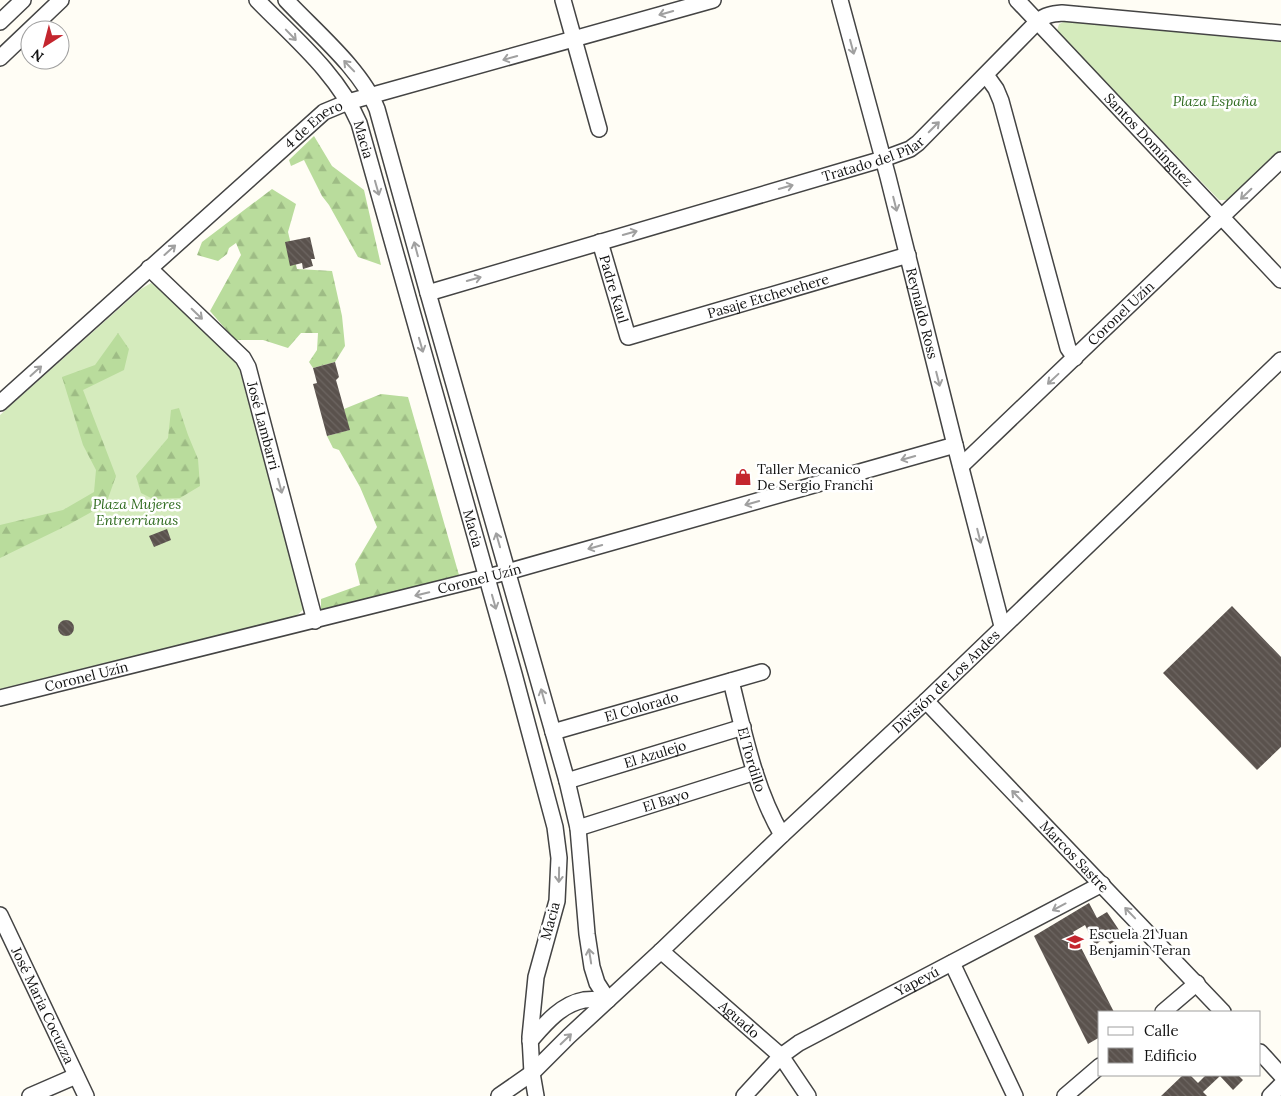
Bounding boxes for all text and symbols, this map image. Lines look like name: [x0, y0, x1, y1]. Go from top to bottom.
one-way arrow: [659, 9, 675, 19]
north arrow: [20, 20, 70, 70]
one-way arrow: [285, 29, 297, 41]
one-way arrow: [848, 39, 858, 55]
text: N: [28, 45, 47, 66]
one-way arrow: [502, 53, 518, 63]
one-way arrow: [343, 59, 355, 72]
street label: Santos Domínguez: [1100, 89, 1197, 190]
park label: Plaza España: [1173, 92, 1258, 110]
street label: 4 de Enero: [280, 96, 345, 152]
street label: Macia: [350, 118, 378, 161]
one-way arrow: [928, 121, 940, 133]
street label: Tratado del Pilar: [820, 133, 928, 185]
one-way arrow: [373, 180, 383, 196]
one-way arrow: [778, 182, 794, 192]
one-way arrow: [1239, 188, 1252, 200]
one-way arrow: [890, 196, 900, 212]
one-way arrow: [622, 227, 638, 237]
one-way arrow: [410, 241, 420, 257]
one-way arrow: [163, 244, 176, 256]
street label: Padre Kaul: [595, 253, 632, 325]
street label: Reynaldo Ross: [902, 266, 942, 361]
street label: Pasaje Etchevehere: [705, 270, 831, 322]
one-way arrow: [466, 273, 482, 283]
street label: Coronel Uzín: [1084, 277, 1158, 349]
one-way arrow: [191, 308, 203, 320]
one-way arrow: [417, 336, 427, 352]
one-way arrow: [30, 365, 43, 377]
one-way arrow: [934, 370, 943, 386]
one-way arrow: [1046, 373, 1059, 385]
street label: José Lambarri: [243, 378, 284, 472]
one-way arrow: [900, 454, 916, 463]
place label: Taller Mecanico De Sergio Franchi: [757, 460, 873, 494]
shop icon: Taller Mecanico De Sergio Franchi: [733, 467, 753, 487]
one-way arrow: [276, 478, 285, 494]
park label: Plaza Mujeres Entrerrianas: [93, 495, 181, 529]
one-way arrow: [744, 498, 760, 508]
street label: Macia: [459, 507, 487, 550]
one-way arrow: [974, 528, 984, 544]
one-way arrow: [493, 532, 503, 548]
one-way arrow: [588, 543, 604, 552]
street label: Coronel Uzín: [436, 559, 524, 598]
one-way arrow: [414, 590, 430, 599]
one-way arrow: [490, 594, 499, 610]
street label: División de Los Andes: [888, 626, 1004, 737]
street label: Coronel Uzín: [43, 657, 131, 696]
street label: El Colorado: [602, 687, 680, 726]
one-way arrow: [537, 689, 547, 705]
street label: El Tordillo: [734, 725, 770, 794]
street label: El Azulejo: [622, 736, 688, 772]
street label: El Bayo: [640, 785, 691, 816]
one-way arrow: [1011, 790, 1023, 802]
street label: Marcos Sastre: [1036, 817, 1113, 896]
one-way arrow: [554, 867, 563, 883]
street label: Macia: [536, 900, 564, 942]
one-way arrow: [1052, 903, 1067, 912]
one-way arrow: [1124, 907, 1136, 919]
place label: Escuela 21 Juan Benjamin Teran: [1089, 925, 1191, 959]
school or university icon: Escuela 21 Juan Benjamin Teran: [1065, 932, 1085, 952]
street label: José Maria Cocuzza: [7, 943, 78, 1067]
one-way arrow: [585, 948, 595, 964]
street label: Yapeyú: [891, 962, 942, 1000]
street label: Aguado: [714, 996, 764, 1042]
legend: [1098, 1011, 1261, 1076]
text: Calle: [1144, 1021, 1179, 1040]
one-way arrow: [560, 1033, 573, 1045]
text: Edificio: [1144, 1046, 1197, 1065]

